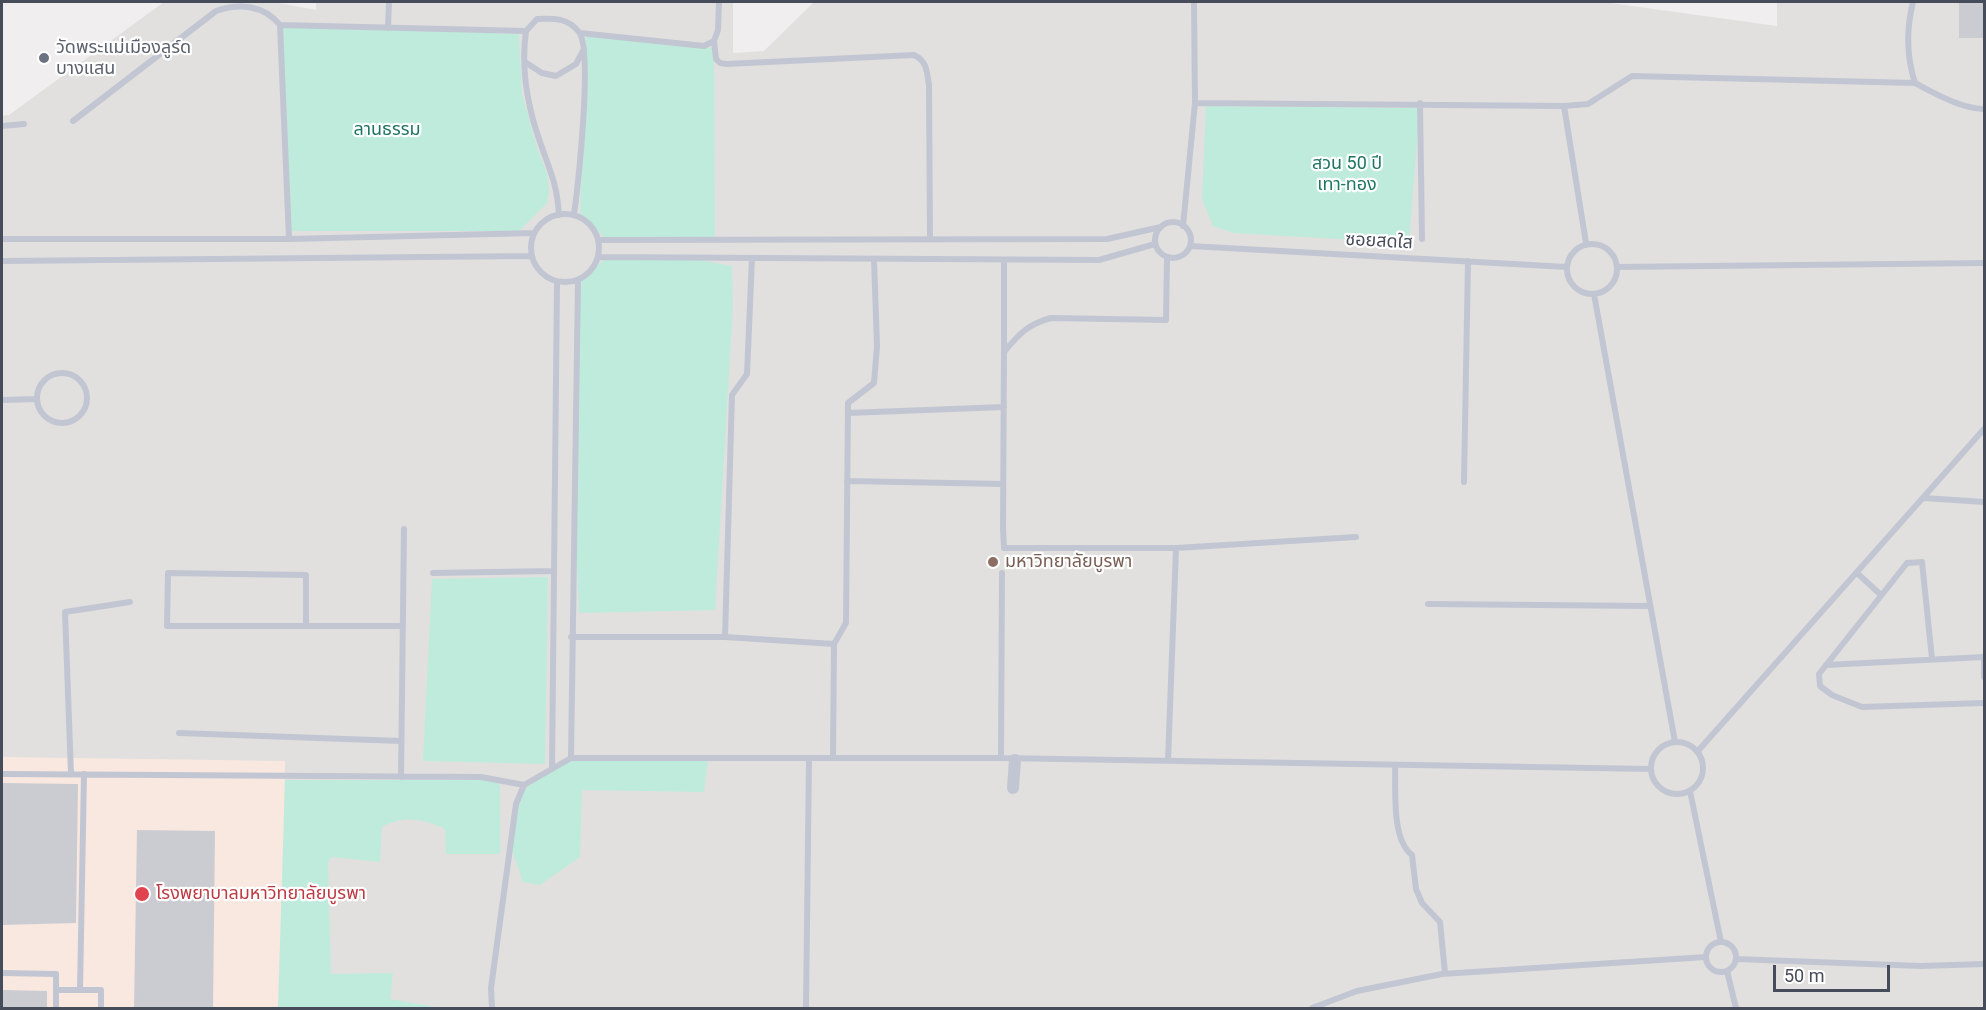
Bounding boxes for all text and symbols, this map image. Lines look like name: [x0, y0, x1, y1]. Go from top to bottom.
place label: วัดพระแม่เมืองลูร์ด บางแสน: [56, 37, 191, 80]
marker: วัดพระแม่เมืองลูร์ด บางแสน: [37, 51, 51, 65]
park label: ลานธรรม: [353, 119, 421, 141]
park label: สวน 50 ปี เทา-ทอง: [1312, 153, 1382, 195]
street label: ซอยสดใส: [1345, 229, 1413, 255]
place label: มหาวิทยาลัยบูรพา: [1005, 551, 1132, 573]
marker: มหาวิทยาลัยบูรพา: [986, 555, 1000, 569]
place label: โรงพยาบาลมหาวิทยาลัยบูรพา: [156, 883, 366, 905]
marker: โรงพยาบาลมหาวิทยาลัยบูรพา: [133, 885, 151, 903]
scale bar: [1776, 953, 1893, 991]
text: 50 m: [1784, 965, 1824, 986]

